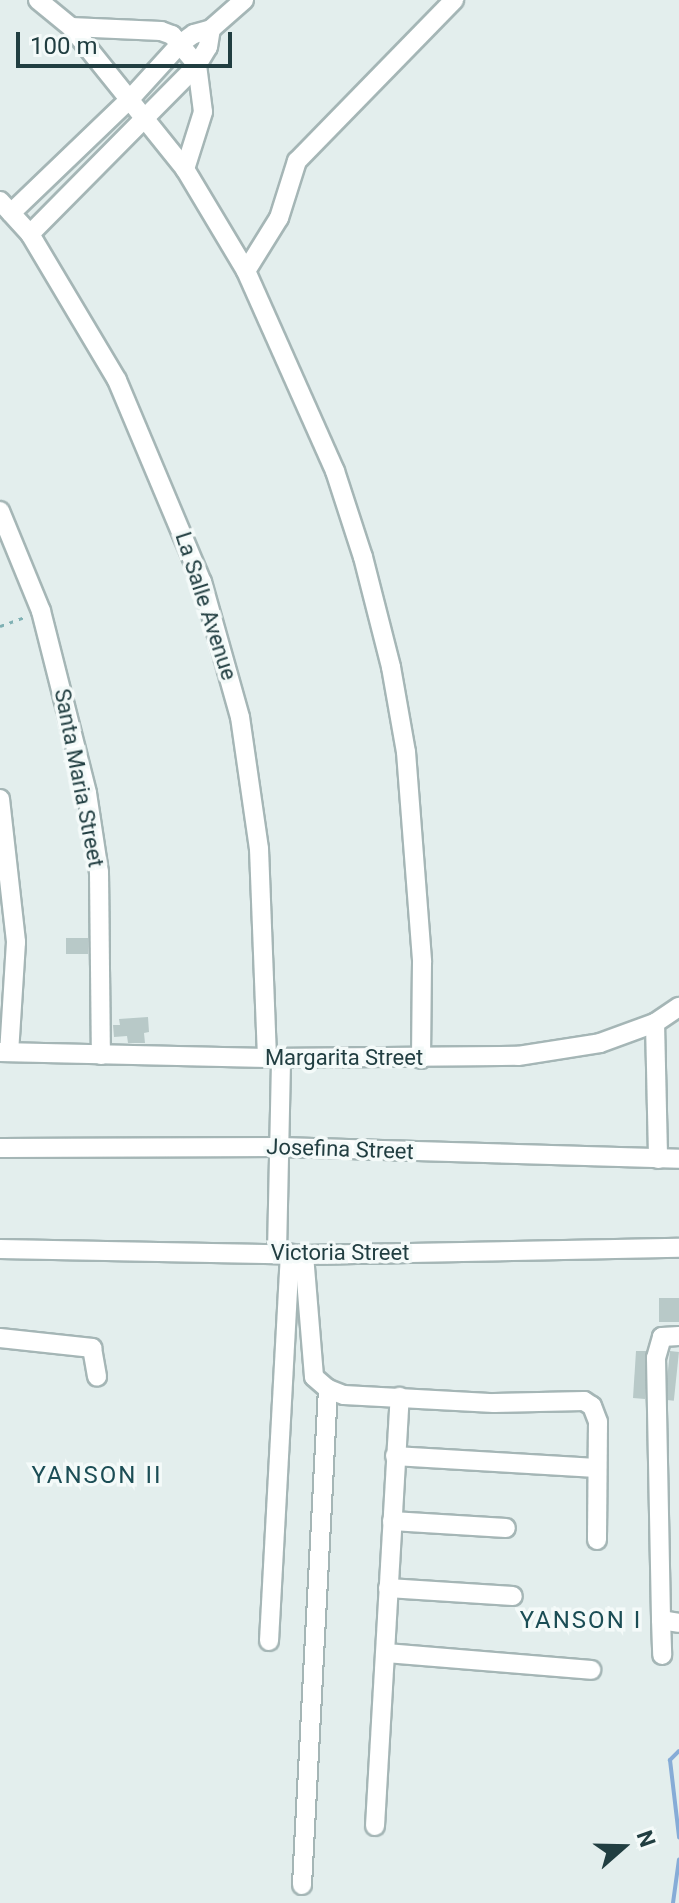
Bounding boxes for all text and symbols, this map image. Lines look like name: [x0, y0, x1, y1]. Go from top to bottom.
scale bar: [20, 16, 236, 66]
text: 100 m: [30, 32, 97, 60]
street label: La Salle Avenue: [170, 529, 242, 683]
street label: Santa Maria Street: [49, 687, 109, 869]
street label: Margarita Street: [265, 1045, 423, 1071]
street label: Josefina Street: [266, 1133, 414, 1165]
street label: Victoria Street: [271, 1240, 409, 1266]
district label: YANSON II: [32, 1462, 162, 1490]
district label: YANSON I: [520, 1607, 642, 1635]
north arrow: [583, 1807, 663, 1887]
text: N: [632, 1827, 660, 1850]

